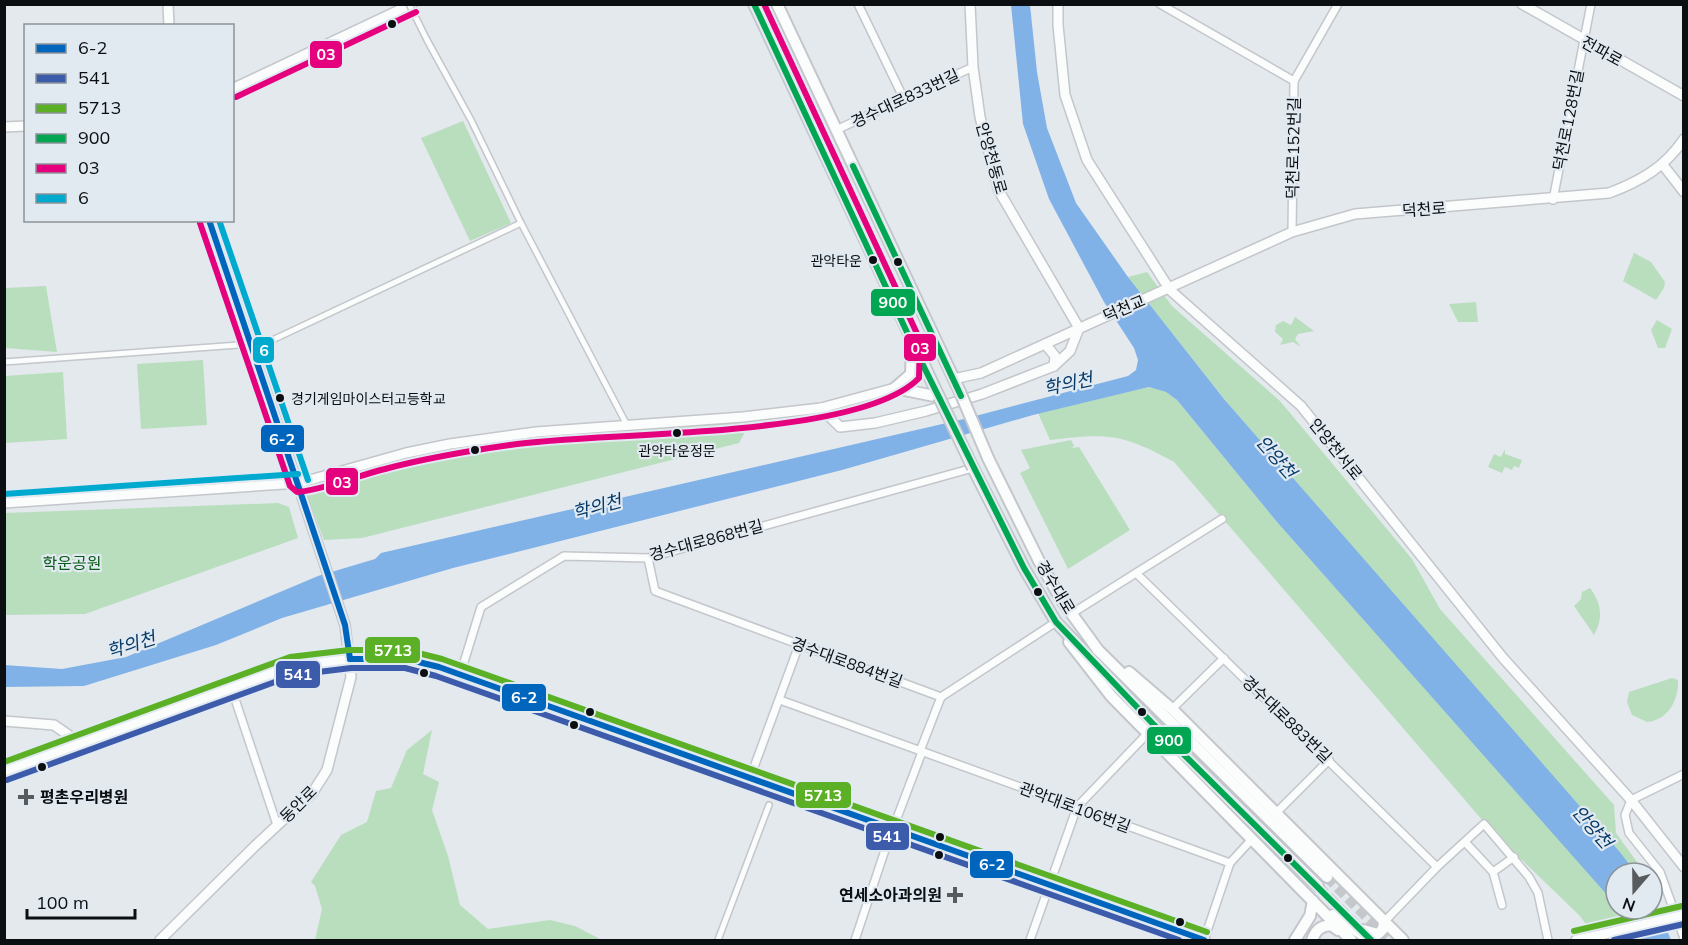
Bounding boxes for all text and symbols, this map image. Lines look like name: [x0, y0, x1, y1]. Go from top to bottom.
unlabelled marker: [386, 18, 398, 30]
legend: [24, 24, 234, 222]
street label: 전파로: [1578, 32, 1626, 71]
text: 6-2: [78, 36, 107, 59]
line badge: 03: [309, 40, 343, 69]
text: 03: [316, 44, 336, 64]
street label: 경수대로833번길: [848, 64, 962, 132]
text: 541: [78, 66, 110, 89]
street label: 덕천로128번길: [1548, 68, 1588, 172]
text: 5713: [78, 96, 121, 119]
street label: 덕천로152번길: [1282, 97, 1304, 199]
street label: 안양천동로: [972, 120, 1012, 196]
text: 900: [78, 126, 110, 149]
text: 03: [78, 156, 100, 179]
text: 6: [78, 186, 89, 209]
street label: 덕천로: [1401, 197, 1447, 221]
place label: 관악타운: [810, 252, 862, 270]
marker: 관악타운: [867, 254, 879, 266]
unlabelled marker: [892, 256, 904, 268]
line badge: 900: [870, 288, 916, 317]
street label: 덕천교: [1100, 290, 1148, 326]
text: 900: [879, 292, 907, 312]
line badge: 03: [903, 333, 937, 362]
line badge: 6: [252, 336, 275, 364]
text: 03: [910, 338, 930, 358]
text: 6: [259, 340, 269, 360]
water label: 학의천: [1041, 367, 1097, 400]
place label: 경기게임마이스터고등학교: [291, 390, 446, 408]
marker: 경기게임마이스터고등학교: [274, 392, 286, 404]
street label: 안양천서로: [1305, 414, 1367, 484]
line badge: 6-2: [260, 424, 305, 453]
marker: 관악타운정문: [671, 427, 683, 439]
text: 6-2: [269, 429, 295, 449]
water label: 안양천: [1251, 430, 1303, 485]
place label: 관악타운정문: [638, 442, 716, 460]
unlabelled marker: [469, 444, 481, 456]
line badge: 03: [325, 467, 359, 496]
text: 03: [332, 472, 352, 492]
water label: 학의천: [570, 488, 626, 524]
street label: 경수대로868번길: [647, 515, 765, 565]
park label: 학운공원: [43, 553, 101, 573]
street label: 경수대로: [1032, 557, 1080, 618]
unlabelled marker: [1032, 586, 1044, 598]
water label: 학의천: [104, 626, 160, 663]
street label: 경수대로884번길: [789, 633, 905, 691]
line badge: 5713: [364, 636, 421, 664]
text: 5713: [374, 640, 412, 660]
line badge: 541: [275, 660, 321, 689]
text: 541: [284, 664, 312, 684]
unlabelled marker: [418, 667, 430, 679]
street label: 경수대로883번길: [1238, 671, 1336, 767]
line badge: 6-2: [501, 683, 547, 712]
text: 6-2: [511, 687, 537, 707]
unlabelled marker: [584, 706, 596, 718]
unlabelled marker: [1136, 706, 1148, 718]
unlabelled marker: [568, 719, 580, 731]
line badge: 900: [1146, 726, 1192, 755]
text: 900: [1155, 730, 1183, 750]
unlabelled marker: [36, 761, 48, 773]
street label: 관악대로106번길: [1017, 778, 1133, 836]
street label: 동안로: [275, 781, 321, 827]
line badge: 5713: [795, 781, 852, 809]
text: 5713: [804, 785, 842, 805]
place label: 평촌우리병원: [40, 787, 128, 807]
marker: 평촌우리병원: [17, 788, 35, 806]
water label: 안양천: [1567, 800, 1619, 855]
line badge: 541: [865, 822, 910, 851]
text: 541: [873, 826, 901, 846]
unlabelled marker: [934, 831, 946, 843]
unlabelled marker: [933, 849, 945, 861]
line badge: 6-2: [969, 850, 1014, 879]
unlabelled marker: [1282, 852, 1294, 864]
text: 6-2: [979, 854, 1005, 874]
north arrow: [1604, 861, 1664, 921]
scale bar: [27, 882, 135, 920]
place label: 연세소아과의원: [839, 885, 942, 905]
marker: 연세소아과의원: [946, 886, 964, 904]
text: 100 m: [36, 891, 89, 914]
text: N: [1620, 894, 1638, 917]
unlabelled marker: [1174, 916, 1186, 928]

